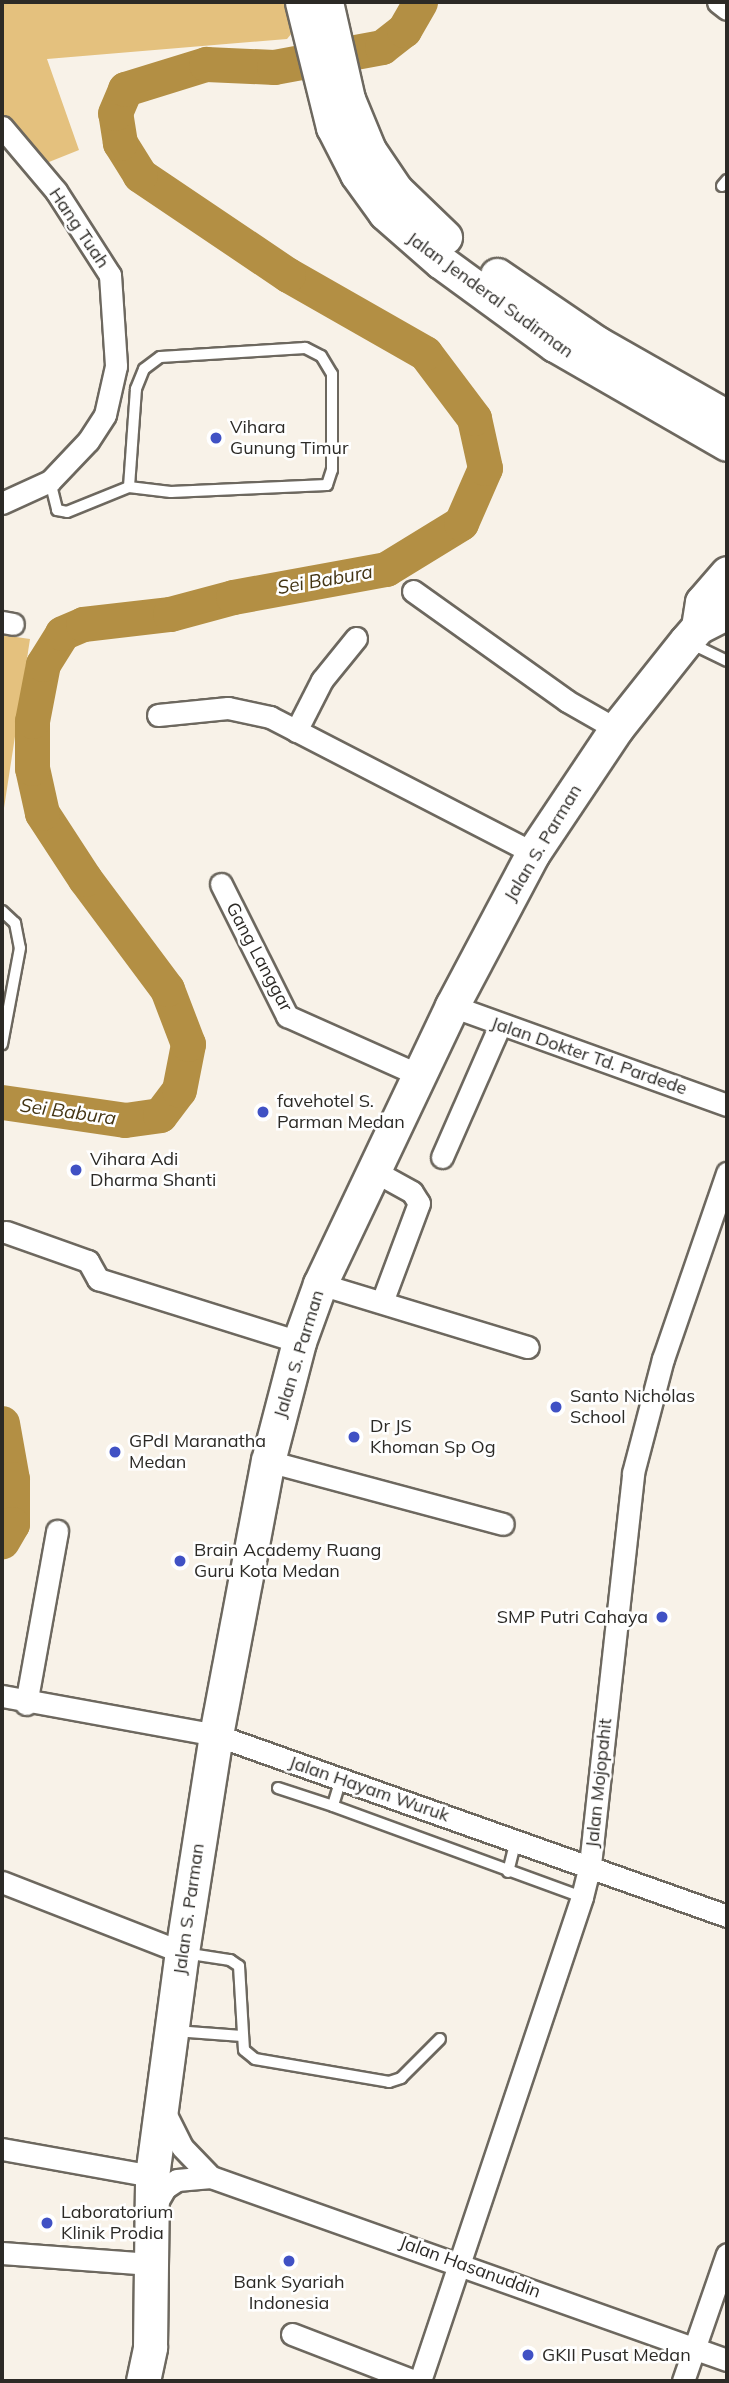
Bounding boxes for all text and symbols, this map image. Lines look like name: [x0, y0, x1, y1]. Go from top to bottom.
street label: Hang Tuah: [44, 184, 114, 272]
street label: Jalan Jenderal Sudirman: [403, 227, 577, 363]
place label: Vihara Gunung Timur: [230, 417, 348, 460]
marker: Vihara Gunung Timur: [208, 430, 224, 446]
water label: Sei Babura: [275, 560, 375, 600]
street label: Jalan S. Parman: [500, 781, 586, 905]
street label: Gang Langgar: [221, 899, 297, 1015]
street label: Jalan Dokter Td. Pardede: [488, 1012, 690, 1100]
place label: favehotel S. Parman Medan: [277, 1091, 405, 1134]
water label: Sei Babura: [19, 1094, 117, 1130]
marker: favehotel S. Parman Medan: [255, 1104, 271, 1120]
place label: Vihara Adi Dharma Shanti: [90, 1149, 216, 1192]
marker: Vihara Adi Dharma Shanti: [68, 1162, 84, 1178]
street label: Jalan S. Parman: [269, 1287, 329, 1421]
place label: Santo Nicholas School: [570, 1386, 695, 1428]
marker: Santo Nicholas School: [548, 1399, 564, 1415]
place label: Dr JS Khoman Sp Og: [370, 1416, 496, 1458]
marker: Dr JS Khoman Sp Og: [344, 1427, 364, 1447]
place label: GPdI Maranatha Medan: [129, 1431, 266, 1474]
marker: GPdI Maranatha Medan: [107, 1444, 123, 1460]
place label: Brain Academy Ruang Guru Kota Medan: [194, 1540, 381, 1582]
marker: Brain Academy Ruang Guru Kota Medan: [172, 1553, 188, 1569]
place label: SMP Putri Cahaya: [497, 1606, 648, 1628]
marker: SMP Putri Cahaya: [654, 1609, 670, 1625]
street label: Jalan Mojopahit: [581, 1717, 617, 1849]
street label: Jalan Hayam Wuruk: [286, 1751, 452, 1827]
street label: Jalan S. Parman: [169, 1842, 209, 1976]
place label: Laboratorium Klinik Prodia: [61, 2202, 173, 2244]
marker: Laboratorium Klinik Prodia: [39, 2215, 55, 2231]
street label: Jalan Hasanuddin: [396, 2231, 544, 2303]
marker: Bank Syariah Indonesia: [281, 2253, 297, 2269]
place label: Bank Syariah Indonesia: [234, 2272, 344, 2314]
place label: GKII Pusat Medan: [542, 2344, 691, 2366]
marker: GKII Pusat Medan: [520, 2347, 536, 2363]

